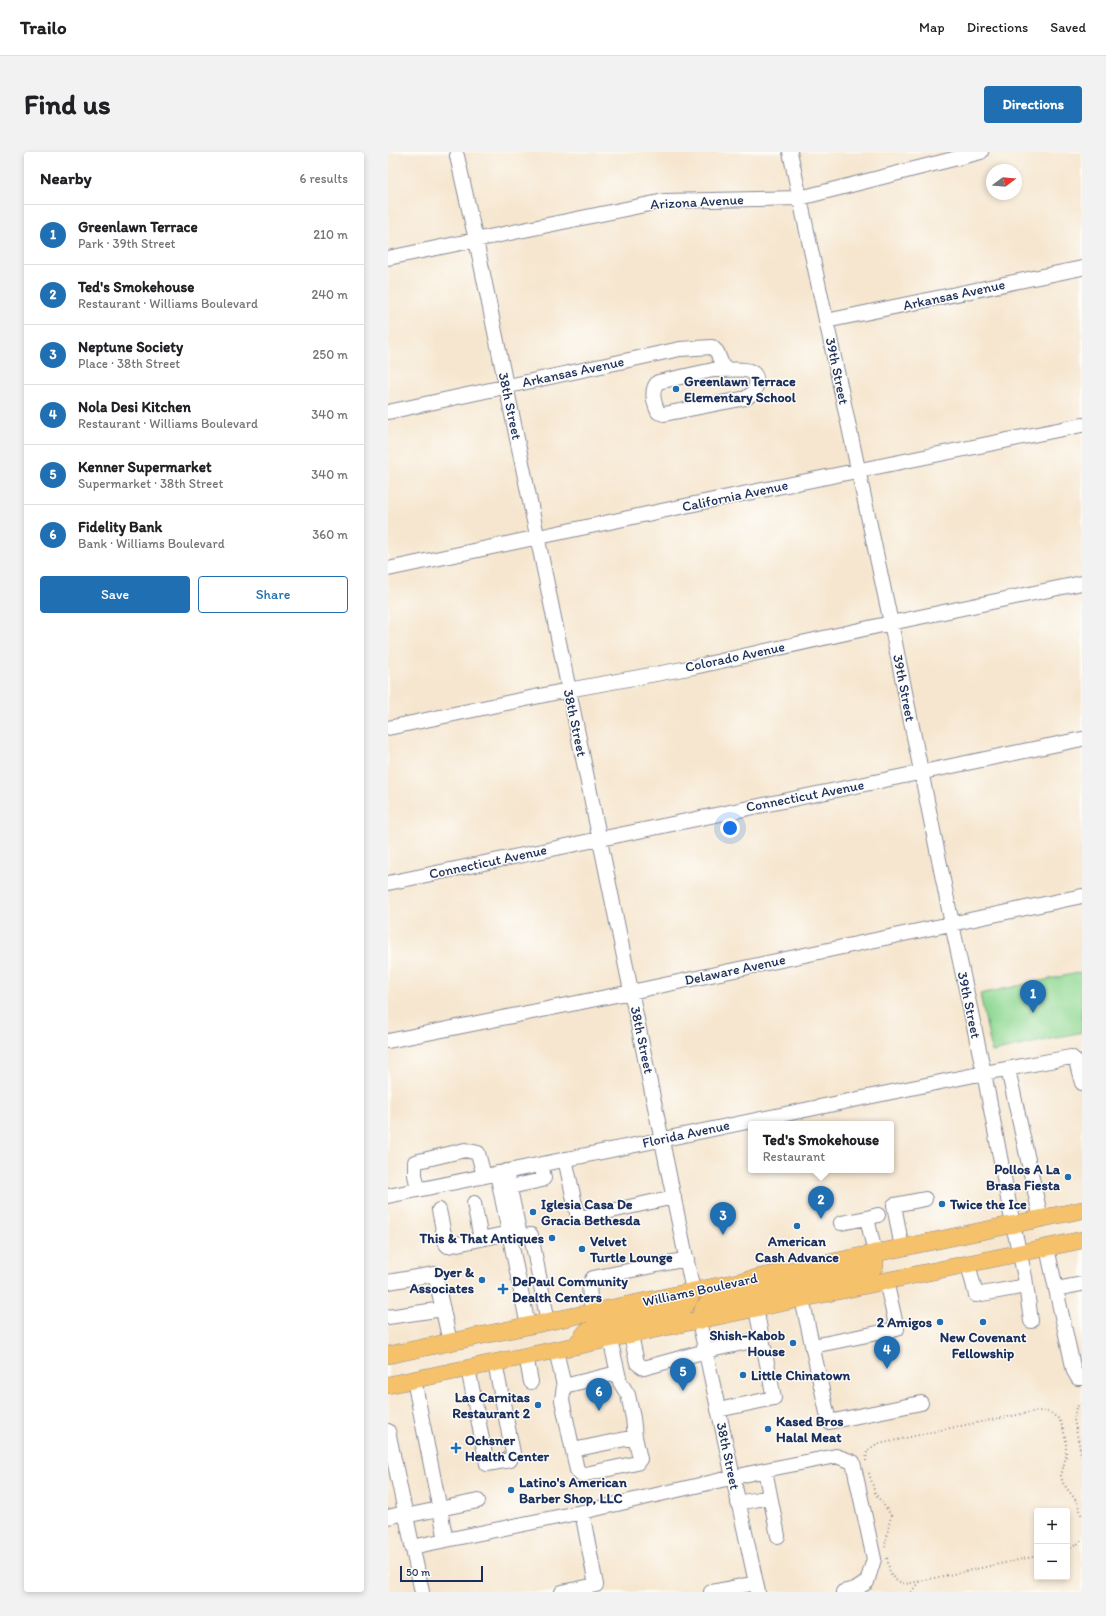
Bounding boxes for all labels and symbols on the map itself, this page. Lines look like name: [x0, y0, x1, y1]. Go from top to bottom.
north arrow: [986, 164, 1022, 200]
street label: Arizona Avenue: [650, 191, 744, 213]
street label: Arkansas Avenue: [901, 276, 1007, 314]
street label: 39th Street: [822, 336, 852, 406]
street label: Arkansas Avenue: [520, 353, 626, 391]
street label: 38th Street: [495, 371, 525, 441]
place label: Greenlawn Terrace Elementary School: [684, 373, 797, 406]
marker: Greenlawn Terrace Elementary School: [671, 384, 681, 394]
street label: California Avenue: [680, 476, 790, 516]
street label: Colorado Avenue: [684, 638, 787, 676]
street label: 39th Street: [889, 653, 919, 723]
street label: 38th Street: [560, 688, 590, 758]
street label: Connecticut Avenue: [745, 776, 866, 816]
your location: [720, 818, 740, 838]
street label: Connecticut Avenue: [428, 841, 549, 883]
street label: Delaware Avenue: [683, 951, 787, 989]
street label: 39th Street: [954, 970, 984, 1040]
pin: 1: [1020, 980, 1046, 1013]
street label: 38th Street: [627, 1005, 657, 1075]
street label: Florida Avenue: [641, 1116, 732, 1152]
place label: Pollos A La Brasa Fiesta: [986, 1161, 1061, 1194]
marker: Pollos A La Brasa Fiesta: [1063, 1172, 1073, 1182]
pin: 2: [808, 1186, 834, 1219]
place label: Iglesia Casa De Gracia Bethesda: [541, 1196, 641, 1229]
place label: Twice the Ice: [949, 1196, 1027, 1213]
marker: Twice the Ice: [937, 1199, 947, 1209]
pin: 3: [710, 1202, 736, 1235]
marker: Iglesia Casa De Gracia Bethesda: [528, 1207, 538, 1217]
marker: American Cash Advance: [792, 1221, 802, 1231]
place label: This & That Antiques: [418, 1230, 544, 1247]
marker: This & That Antiques: [547, 1233, 557, 1243]
place label: Velvet Turtle Lounge: [589, 1233, 673, 1266]
place label: American Cash Advance: [755, 1233, 839, 1266]
marker: Velvet Turtle Lounge: [577, 1244, 587, 1254]
place label: Dyer & Associates: [409, 1264, 475, 1297]
street label: Williams Boulevard: [641, 1269, 759, 1310]
place label: DePaul Community Dealth Centers: [512, 1273, 628, 1306]
marker: Dyer & Associates: [477, 1275, 487, 1285]
marker: DePaul Community Dealth Centers: [497, 1283, 509, 1295]
place label: 2 Amigos: [877, 1314, 932, 1331]
marker: 2 Amigos: [935, 1317, 945, 1327]
marker: New Covenant Fellowship: [978, 1317, 988, 1327]
place label: Shish-Kabob House: [709, 1327, 785, 1360]
place label: New Covenant Fellowship: [940, 1329, 1027, 1362]
pin: 4: [874, 1336, 900, 1369]
marker: Shish-Kabob House: [788, 1338, 798, 1348]
pin: 5: [670, 1358, 696, 1391]
place label: Little Chinatown: [751, 1367, 850, 1384]
marker: Little Chinatown: [738, 1370, 748, 1380]
pin: 6: [586, 1378, 612, 1411]
place label: Las Carnitas Restaurant 2: [452, 1389, 531, 1422]
marker: Las Carnitas Restaurant 2: [533, 1400, 543, 1410]
place label: Kased Bros Halal Meat: [776, 1413, 844, 1446]
street label: 38th Street: [713, 1421, 743, 1491]
marker: Kased Bros Halal Meat: [763, 1424, 773, 1434]
place label: Ochsner Health Center: [465, 1432, 550, 1465]
marker: Ochsner Health Center: [450, 1442, 462, 1454]
place label: Latino's American Barber Shop, LLC: [519, 1474, 627, 1507]
marker: Latino's American Barber Shop, LLC: [506, 1485, 516, 1495]
scale bar: [400, 1564, 483, 1583]

